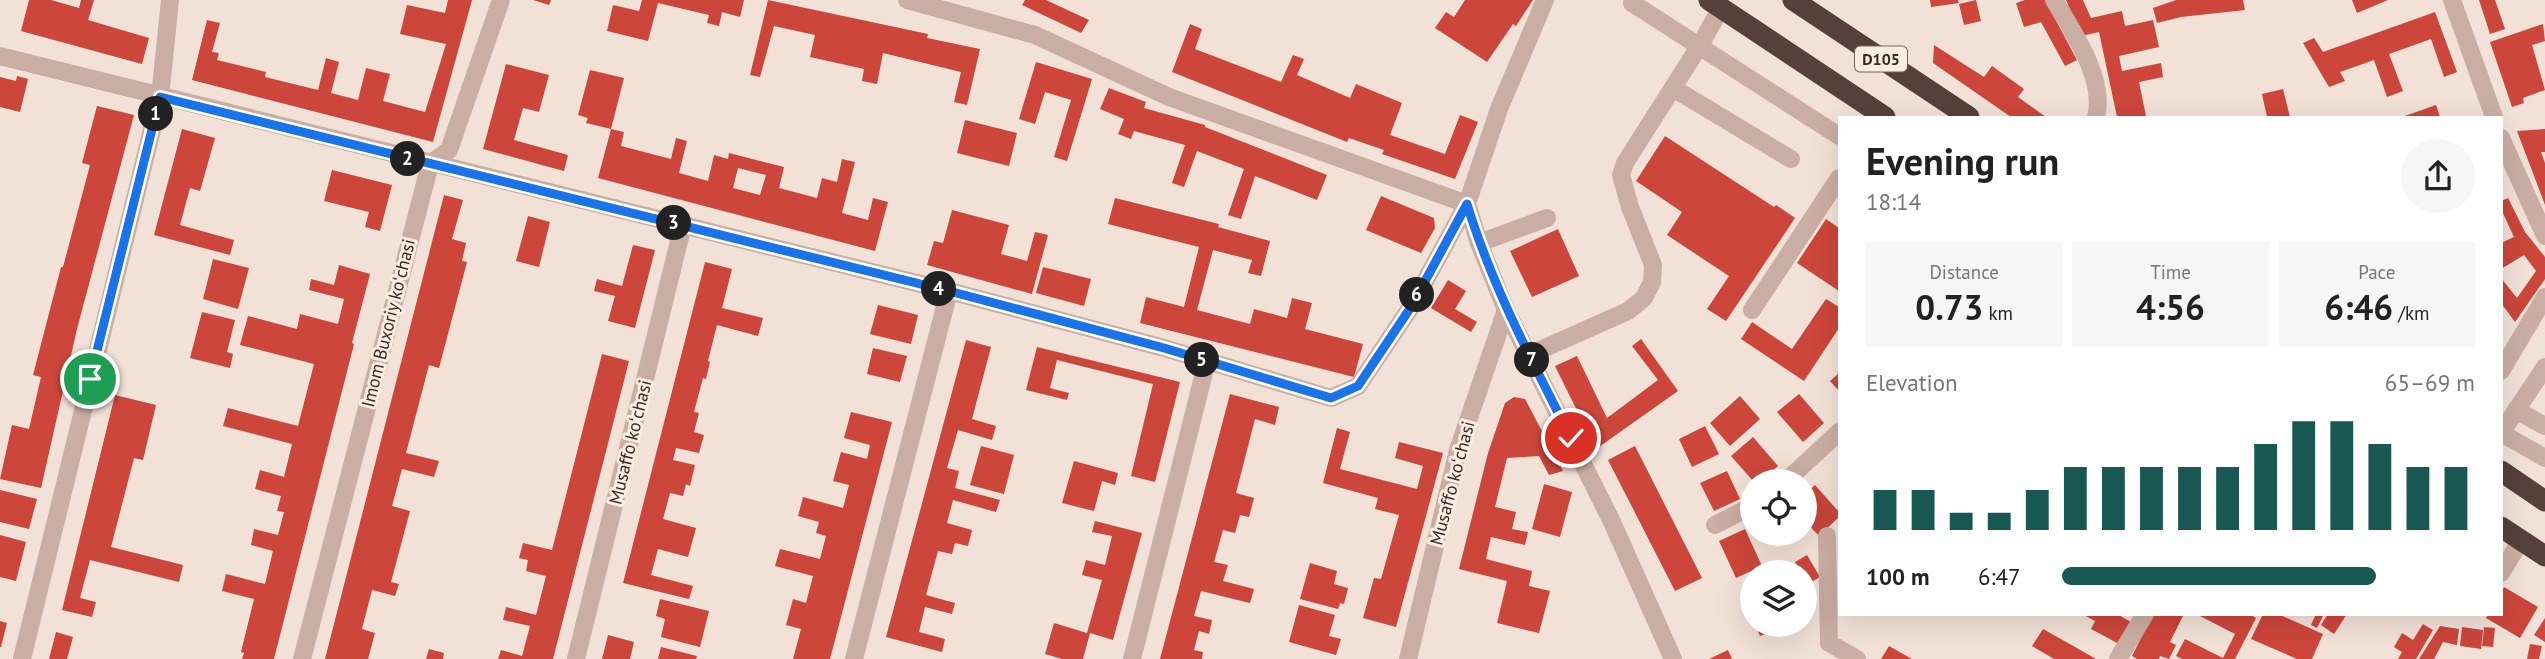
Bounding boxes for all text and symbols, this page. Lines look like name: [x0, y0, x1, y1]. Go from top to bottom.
road number: D105: [1855, 46, 1907, 72]
pin: 1: [138, 96, 174, 132]
text: 1: [150, 101, 161, 125]
text: Evening run: [1866, 136, 2059, 185]
button: share: [2401, 139, 2475, 213]
pin: 2: [390, 142, 426, 176]
text: 2: [402, 146, 413, 170]
text: 18:14: [1866, 187, 1921, 216]
pin: 3: [656, 206, 692, 241]
text: 3: [668, 210, 679, 234]
street label: Imom Buxoriy koʻchasi: [356, 237, 420, 409]
text: Distance: [1929, 260, 1999, 284]
text: Time: [2150, 260, 2191, 284]
text: Pace: [2358, 260, 2395, 284]
pin: 4: [922, 272, 956, 306]
text: 4: [933, 276, 944, 300]
pin: 6: [1400, 278, 1434, 312]
text: 6: [1411, 282, 1422, 306]
text: 0.73: [1915, 284, 1983, 330]
text: 4:56: [2136, 284, 2205, 330]
text: 6:46: [2324, 284, 2393, 330]
text: km: [1983, 301, 2013, 325]
text: /km: [2393, 301, 2429, 325]
pin: 5: [1184, 342, 1220, 378]
pin: 7: [1514, 342, 1550, 378]
text: 5: [1196, 347, 1207, 371]
text: 7: [1526, 347, 1537, 371]
pin: [60, 349, 120, 409]
icon: arrive: [71, 360, 109, 398]
text: Elevation: [1866, 368, 1958, 397]
text: 65–69 m: [2385, 368, 2475, 397]
street label: Musaffo koʻchasi: [603, 377, 657, 507]
pin: [1541, 408, 1601, 468]
street label: Musaffo koʻchasi: [1424, 418, 1480, 548]
icon: check: [1552, 419, 1590, 457]
map controls: [1740, 469, 1817, 637]
button: locate: [1740, 469, 1817, 546]
button: layers: [1740, 560, 1817, 637]
text: 100 m: [1866, 562, 1929, 591]
text: 6:47: [1978, 562, 2021, 591]

